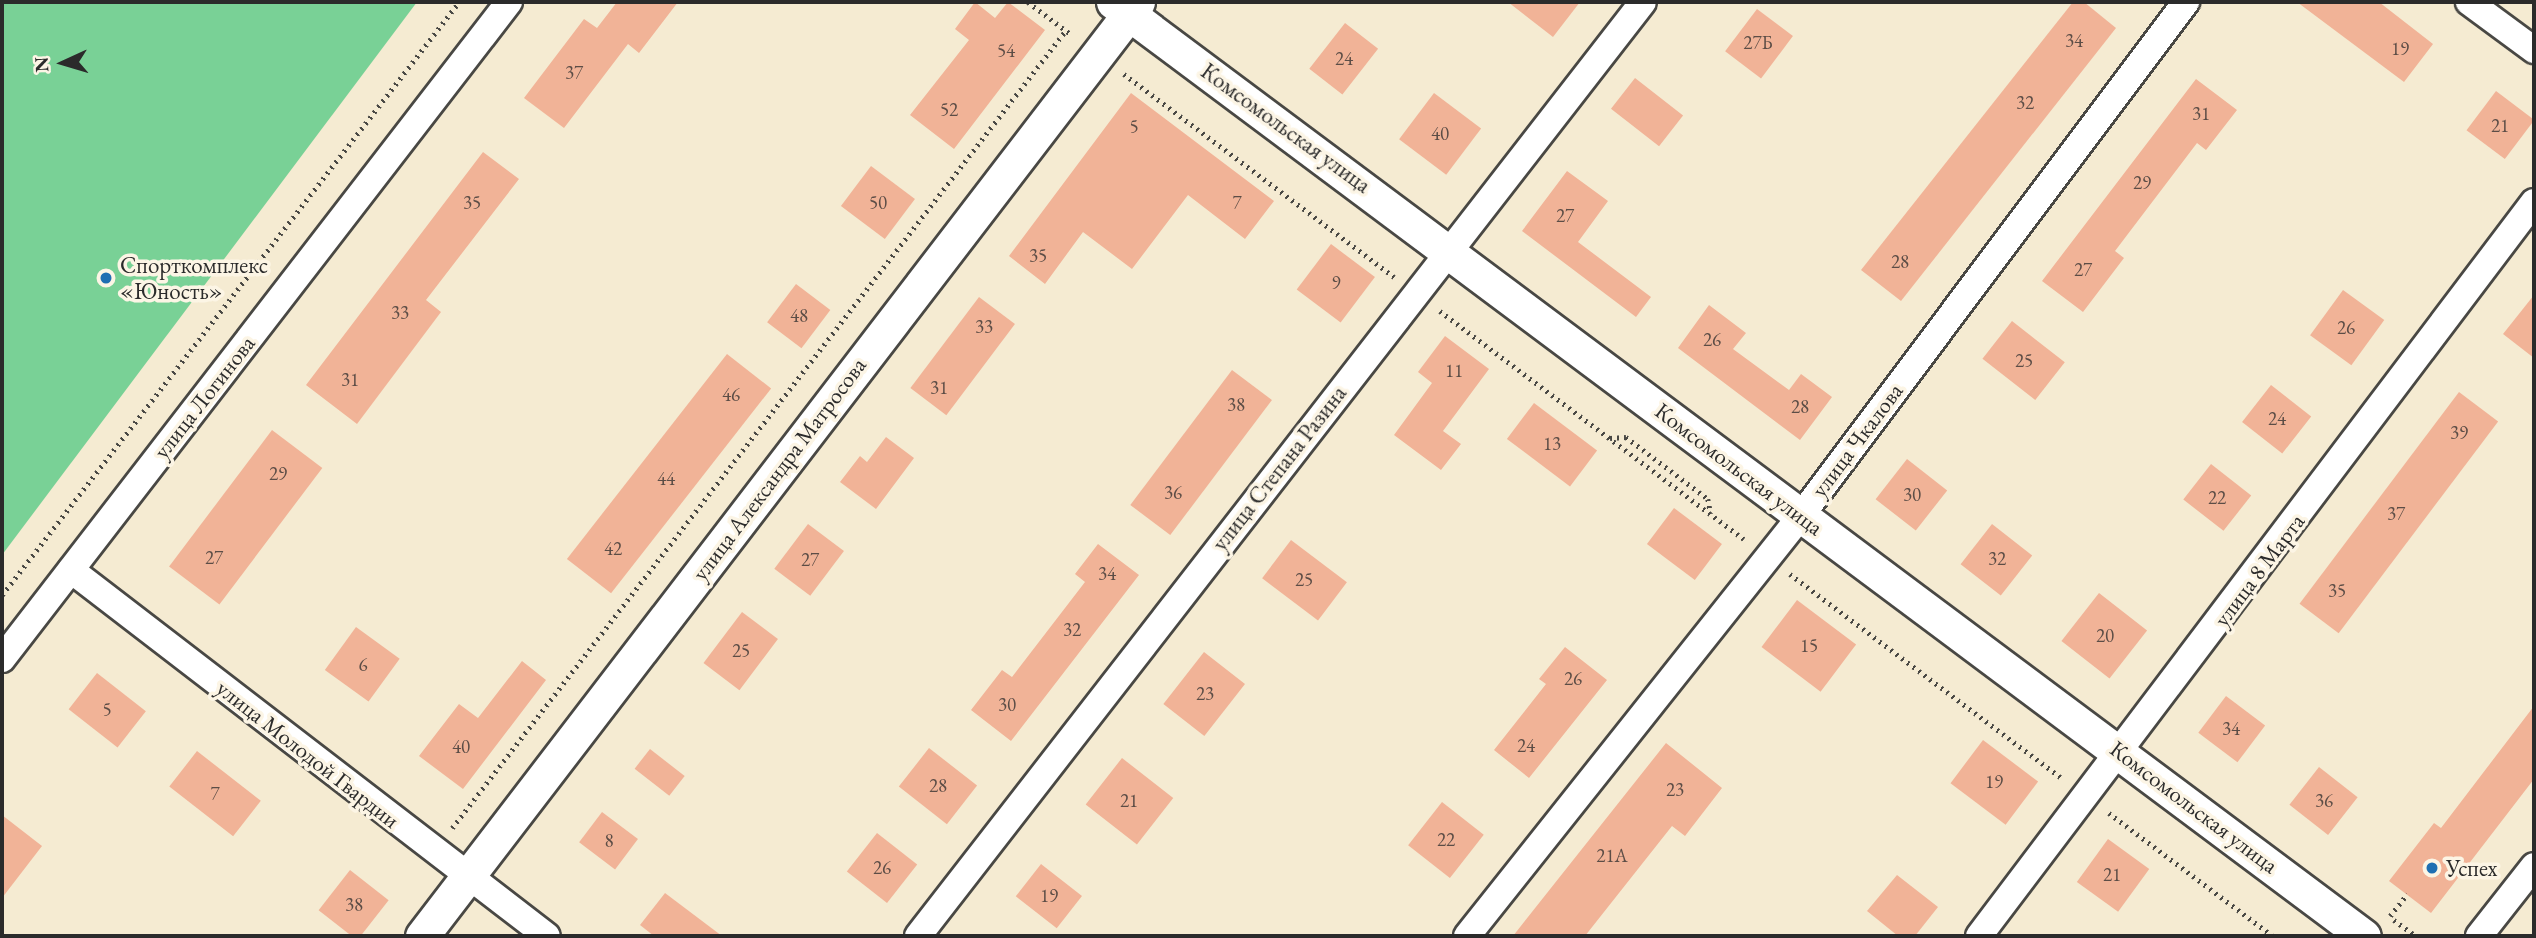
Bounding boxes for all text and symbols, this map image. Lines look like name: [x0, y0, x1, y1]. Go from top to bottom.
north arrow: [28, 28, 98, 98]
house number: 34: [2065, 30, 2083, 52]
house number: 27Б: [1743, 32, 1773, 54]
house number: 19: [2391, 38, 2409, 60]
house number: 54: [997, 40, 1015, 62]
house number: 24: [1335, 48, 1353, 70]
text: N: [29, 56, 55, 73]
street label: Комсомольская улица: [1196, 57, 1376, 199]
house number: 37: [565, 62, 583, 84]
house number: 32: [2016, 92, 2034, 114]
house number: 52: [940, 99, 958, 121]
house number: 31: [2192, 103, 2210, 125]
house number: 21: [2491, 115, 2509, 137]
house number: 5: [1129, 116, 1139, 138]
house number: 40: [1431, 123, 1449, 145]
house number: 29: [2133, 172, 2151, 194]
house number: 35: [463, 192, 481, 214]
house number: 50: [869, 192, 887, 214]
house number: 7: [1232, 192, 1242, 214]
house number: 27: [1556, 205, 1574, 227]
house number: 35: [1029, 245, 1047, 267]
place label: Спорткомплекс «Юность»: [120, 251, 268, 305]
house number: 28: [1891, 251, 1909, 273]
house number: 27: [2074, 259, 2092, 281]
marker: Спорткомплекс «Юность»: [98, 270, 114, 286]
house number: 9: [1331, 272, 1341, 294]
house number: 33: [391, 302, 409, 324]
house number: 48: [790, 305, 808, 327]
house number: 33: [975, 316, 993, 338]
house number: 26: [2337, 317, 2355, 339]
house number: 26: [1703, 329, 1721, 351]
street label: улица Логинова: [147, 330, 261, 464]
house number: 25: [2015, 350, 2033, 372]
street label: улица Александра Матросова: [686, 352, 872, 586]
house number: 11: [1445, 360, 1463, 382]
house number: 31: [341, 369, 359, 391]
house number: 31: [930, 377, 948, 399]
street label: улица Чкалова: [1805, 378, 1909, 502]
street label: улица Степана Разина: [1206, 380, 1352, 556]
house number: 46: [722, 384, 740, 406]
house number: 38: [1227, 394, 1245, 416]
house number: 28: [1791, 396, 1809, 418]
street label: Комсомольская улица: [1650, 397, 1828, 541]
house number: 24: [2268, 408, 2286, 430]
house number: 39: [2450, 422, 2468, 444]
house number: 13: [1543, 433, 1561, 455]
house number: 29: [269, 463, 287, 485]
house number: 44: [657, 468, 675, 490]
house number: 36: [1164, 482, 1182, 504]
house number: 30: [1903, 484, 1921, 506]
house number: 22: [2208, 487, 2226, 509]
house number: 37: [2387, 503, 2405, 525]
street label: улица 8 Марта: [2208, 508, 2310, 632]
house number: 42: [604, 538, 622, 560]
house number: 27: [205, 547, 223, 569]
house number: 32: [1988, 548, 2006, 570]
house number: 27: [801, 549, 819, 571]
house number: 34: [1098, 563, 1116, 585]
house number: 25: [1295, 569, 1313, 591]
house number: 35: [2328, 580, 2346, 602]
house number: 32: [1063, 619, 1081, 641]
house number: 20: [2096, 625, 2114, 647]
house number: 15: [1800, 635, 1818, 657]
house number: 25: [732, 640, 750, 662]
house number: 6: [358, 654, 368, 676]
house number: 26: [1564, 668, 1582, 690]
street label: улица Молодой Гвардии: [211, 674, 405, 834]
house number: 23: [1196, 683, 1214, 705]
house number: 30: [998, 694, 1016, 716]
house number: 5: [102, 699, 112, 721]
house number: 34: [2222, 718, 2240, 740]
house number: 24: [1517, 735, 1535, 757]
street label: Комсомольская улица: [2105, 735, 2283, 879]
house number: 40: [452, 736, 470, 758]
house number: 19: [1985, 771, 2003, 793]
house number: 28: [929, 775, 947, 797]
house number: 23: [1666, 779, 1684, 801]
house number: 7: [210, 783, 220, 805]
house number: 21: [1120, 790, 1138, 812]
house number: 36: [2315, 790, 2333, 812]
house number: 22: [1437, 829, 1455, 851]
house number: 8: [604, 830, 614, 852]
house number: 21А: [1596, 845, 1628, 867]
place label: Успех: [2446, 854, 2497, 882]
house number: 26: [873, 857, 891, 879]
marker: Успех: [2424, 860, 2440, 876]
house number: 21: [2103, 864, 2121, 886]
house number: 19: [1040, 885, 1058, 907]
house number: 38: [345, 894, 363, 916]

